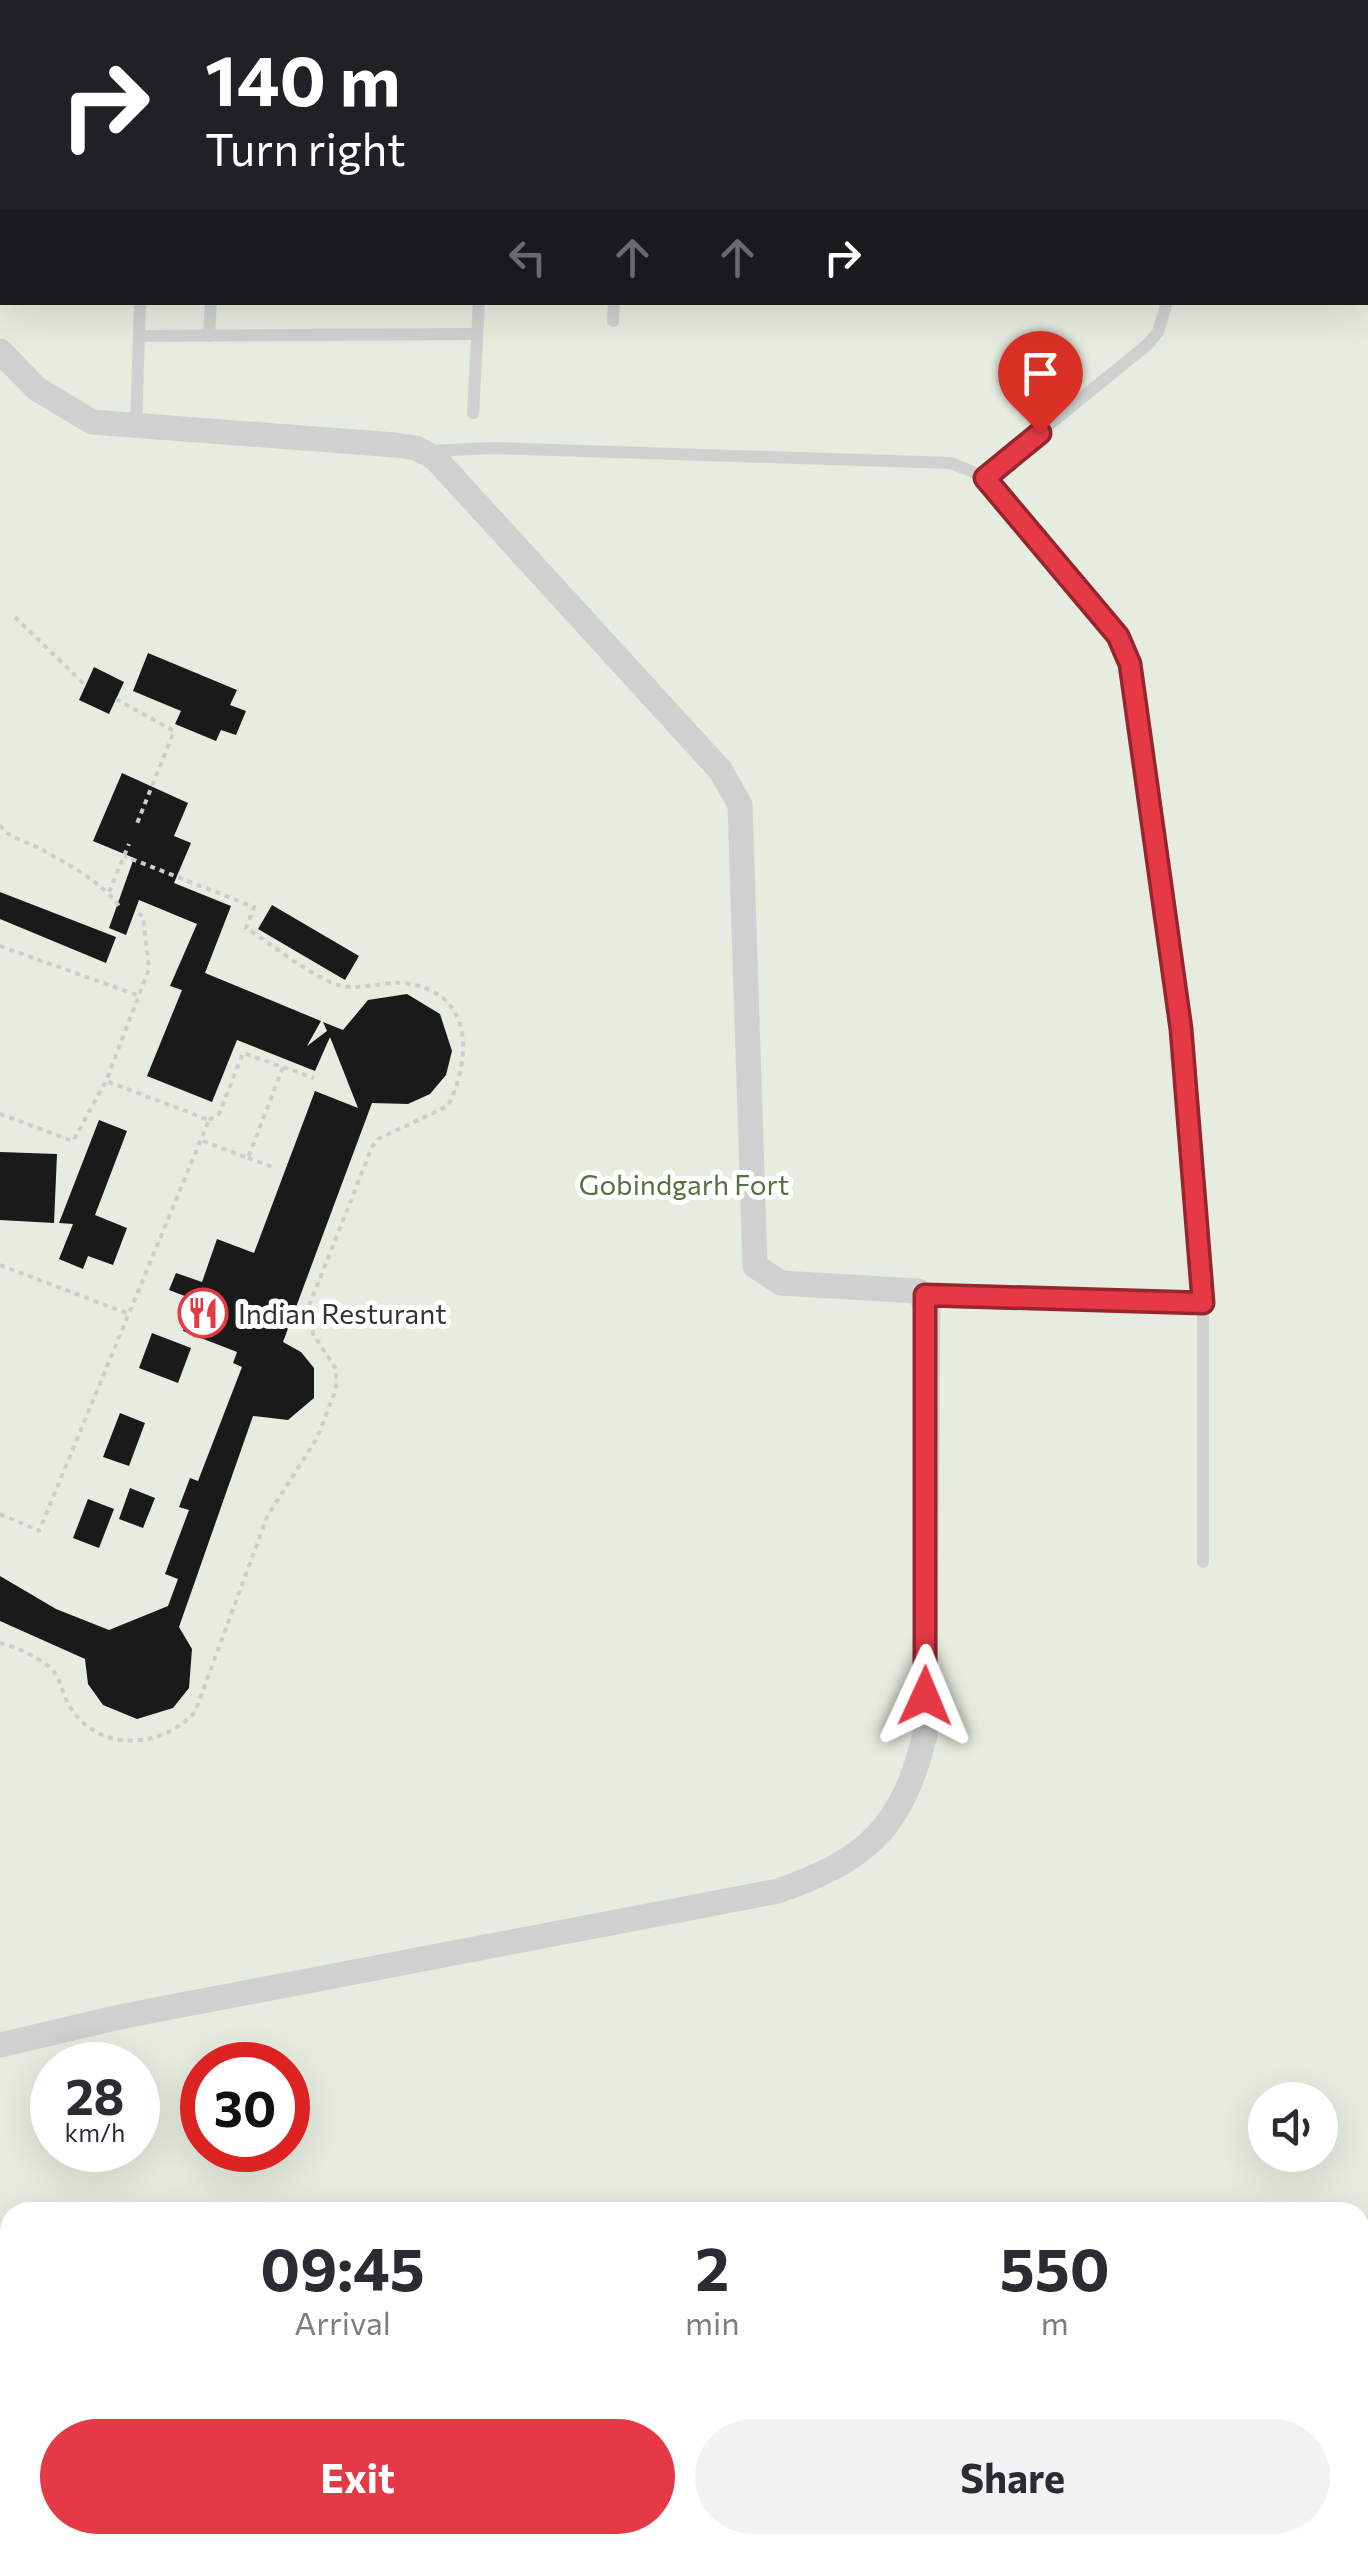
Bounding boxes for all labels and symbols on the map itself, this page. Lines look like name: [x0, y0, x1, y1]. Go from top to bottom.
pin: [998, 331, 1083, 434]
park label: Gobindgarh Fort: [579, 1167, 789, 1201]
restaurant icon: Indian Resturant: [177, 1287, 229, 1339]
place label: Indian Resturant: [238, 1296, 447, 1330]
position arrow: [873, 1644, 977, 1748]
speed limit sign: 30: [180, 2042, 310, 2172]

